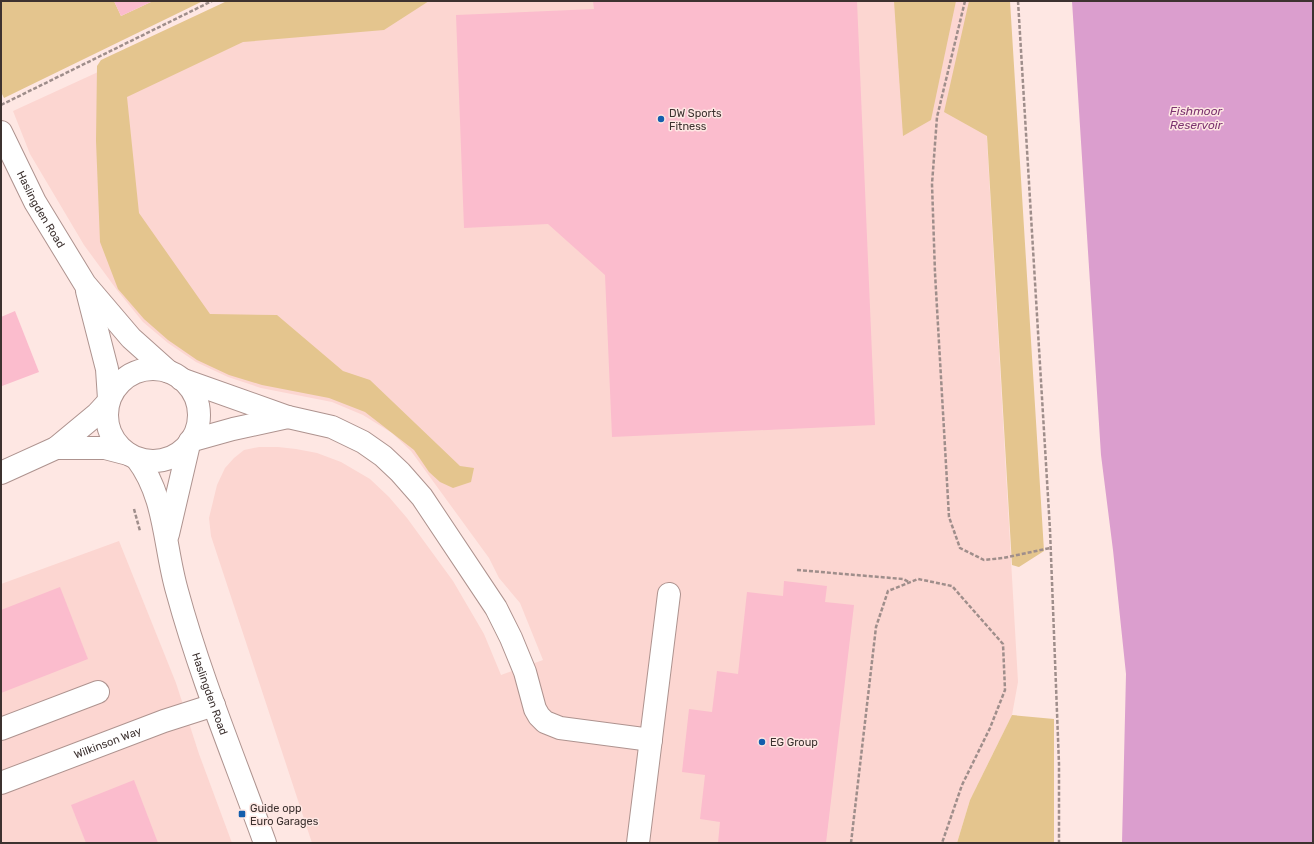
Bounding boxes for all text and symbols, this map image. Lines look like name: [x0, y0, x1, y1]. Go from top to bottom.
water label: Fishmoor Reservoir: [1170, 104, 1223, 132]
place label: DW Sports Fitness: [669, 107, 722, 133]
marker: DW Sports Fitness: [656, 114, 666, 124]
street label: Haslingden Road: [14, 169, 67, 250]
street label: Haslingden Road: [189, 651, 230, 737]
street label: Wilkinson Way: [72, 724, 143, 762]
place label: EG Group: [770, 736, 818, 749]
marker: EG Group: [757, 737, 767, 747]
place label: Guide opp Euro Garages: [250, 802, 319, 828]
marker: Guide opp Euro Garages: [237, 809, 247, 819]

